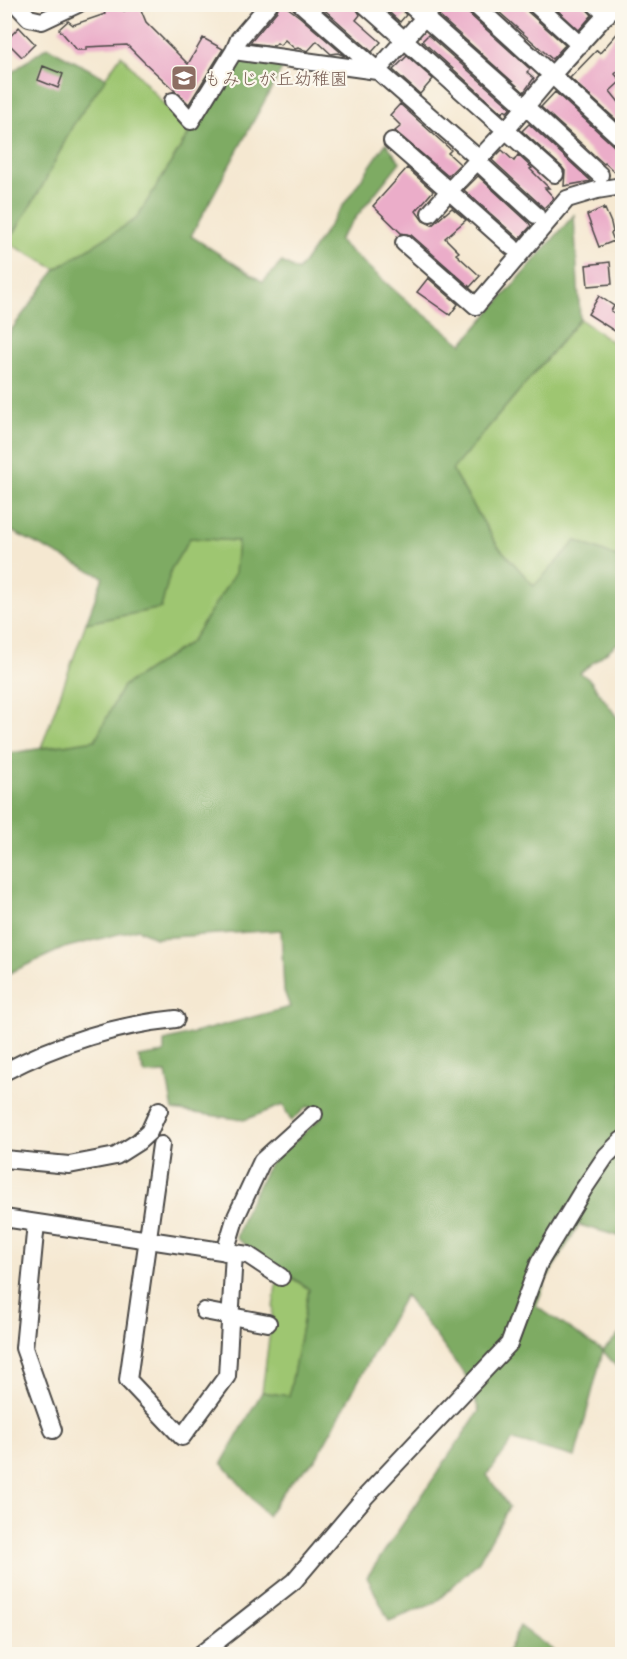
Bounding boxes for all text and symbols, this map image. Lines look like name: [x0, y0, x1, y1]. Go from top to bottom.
school or university icon: もみじが丘幼稚園: [169, 63, 199, 93]
place label: もみじが丘幼稚園: [204, 66, 348, 90]

